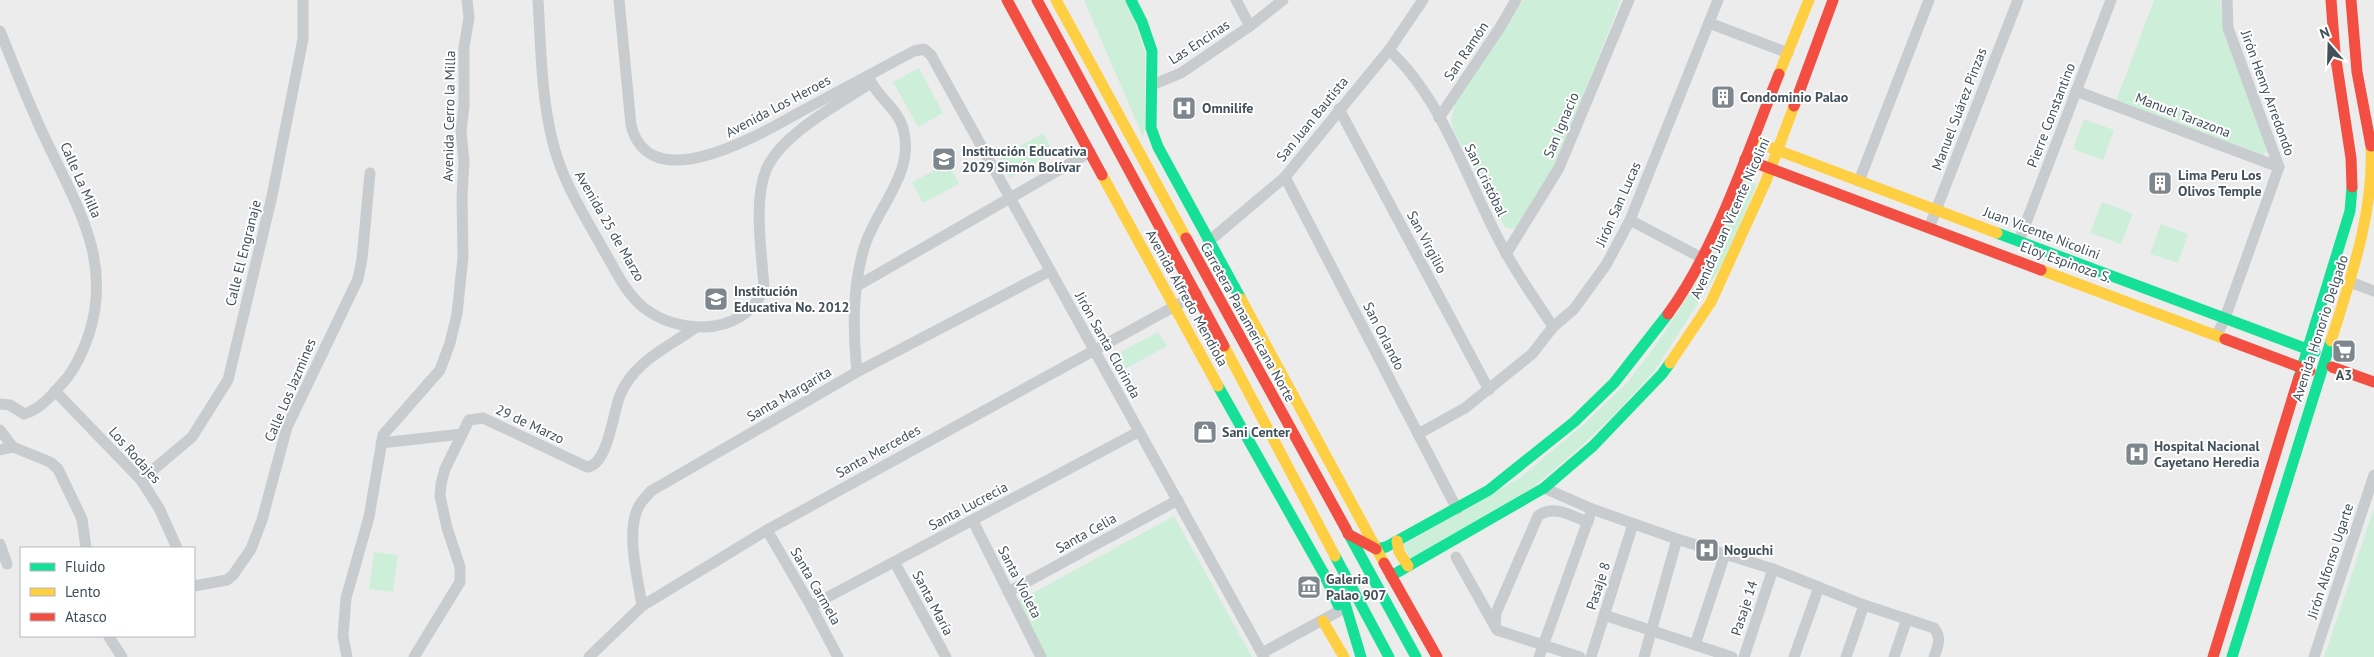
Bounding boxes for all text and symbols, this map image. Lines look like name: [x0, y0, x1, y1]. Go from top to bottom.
street label: Las Encinas: [1165, 16, 1233, 68]
street label: San Ramón: [1440, 18, 1492, 84]
north arrow: [2304, 20, 2354, 70]
text: N: [2317, 23, 2332, 43]
street label: Jirón Henry Arredondo: [2237, 27, 2299, 158]
street label: Manuel Suárez Pinzas: [1927, 45, 1991, 173]
street label: Avenida Cerro la Milla: [439, 50, 459, 182]
street label: Pierre Constantino: [2023, 60, 2079, 170]
street label: Avenida Los Heroes: [722, 71, 834, 141]
street label: San Juan Bautista: [1272, 73, 1352, 165]
building icon: Condominio Palao: [1710, 84, 1736, 110]
place label: Condominio Palao: [1740, 88, 1849, 106]
street label: San Ignacio: [1539, 89, 1583, 161]
street label: Manuel Tarazona: [2133, 89, 2233, 141]
hospital icon: Omnilife: [1171, 95, 1197, 121]
place label: Omnilife: [1202, 99, 1253, 117]
street label: Avenida Juan Vicente Nicolini: [1686, 135, 1774, 301]
street label: Calle La Milla: [56, 139, 106, 221]
street label: San Cristóbal: [1461, 141, 1511, 219]
place label: Institución Educativa 2029 Simón Bolívar: [962, 142, 1087, 176]
school or university icon: Institución Educativa 2029 Simón Bolívar: [931, 146, 957, 172]
street label: Jirón San Lucas: [1591, 159, 1645, 250]
place label: Lima Peru Los Olivos Temple: [2178, 166, 2262, 200]
street label: Avenida 25 de Marzo: [571, 167, 649, 285]
building icon: Lima Peru Los Olivos Temple: [2147, 170, 2173, 196]
street label: Calle El Engranaje: [221, 198, 265, 308]
street label: Juan Vicente Nicolini: [1980, 202, 2103, 264]
street label: San Virgilio: [1403, 208, 1451, 276]
street label: Avenida Alfredo Mendiola: [1142, 226, 1232, 370]
street label: Eloy Espinoza S.: [2018, 237, 2114, 287]
street label: Carretera Panamericana Norte: [1197, 239, 1299, 405]
street label: Avenida Honorio Delgado: [2288, 253, 2352, 403]
place label: Institución Educativa No. 2012: [734, 282, 850, 316]
school or university icon: Institución Educativa No. 2012: [703, 286, 729, 312]
street label: Jirón Santa Clorinda: [1071, 288, 1145, 402]
street label: San Orlando: [1359, 299, 1409, 373]
street label: Calle Los Jazmines: [260, 336, 320, 444]
supermarket icon: A3: [2331, 338, 2357, 364]
street label: Santa Margarita: [743, 362, 835, 426]
place label: A3: [2336, 366, 2352, 384]
street label: 29 de Marzo: [493, 400, 567, 448]
shop icon: Sani Center: [1192, 419, 1218, 445]
street label: Santa Mercedes: [833, 420, 924, 482]
street label: Los Rodajes: [105, 423, 165, 487]
place label: Sani Center: [1222, 423, 1290, 441]
place label: Hospital Nacional Cayetano Heredia: [2154, 437, 2260, 471]
hospital icon: Hospital Nacional Cayetano Heredia: [2124, 441, 2150, 467]
street label: Santa Lucrecia: [925, 478, 1011, 534]
street label: Jirón Alfonso Ugarte: [2303, 501, 2357, 622]
street label: Santa Celia: [1052, 509, 1120, 557]
hospital icon: Noguchi: [1694, 537, 1720, 563]
place label: Noguchi: [1724, 541, 1773, 559]
street label: Santa Violeta: [994, 543, 1046, 621]
street label: Santa Carmela: [787, 544, 845, 628]
legend: [20, 547, 195, 637]
text: Fluido: [65, 557, 105, 576]
street label: Pasaje 8: [1582, 560, 1614, 612]
street label: Santa María: [908, 567, 958, 639]
place label: Galeria Palao 907: [1326, 570, 1387, 604]
museum icon: Galeria Palao 907: [1296, 574, 1322, 600]
street label: Pasaje 14: [1727, 578, 1761, 638]
text: Lento: [65, 582, 101, 601]
text: Atasco: [65, 607, 107, 626]

